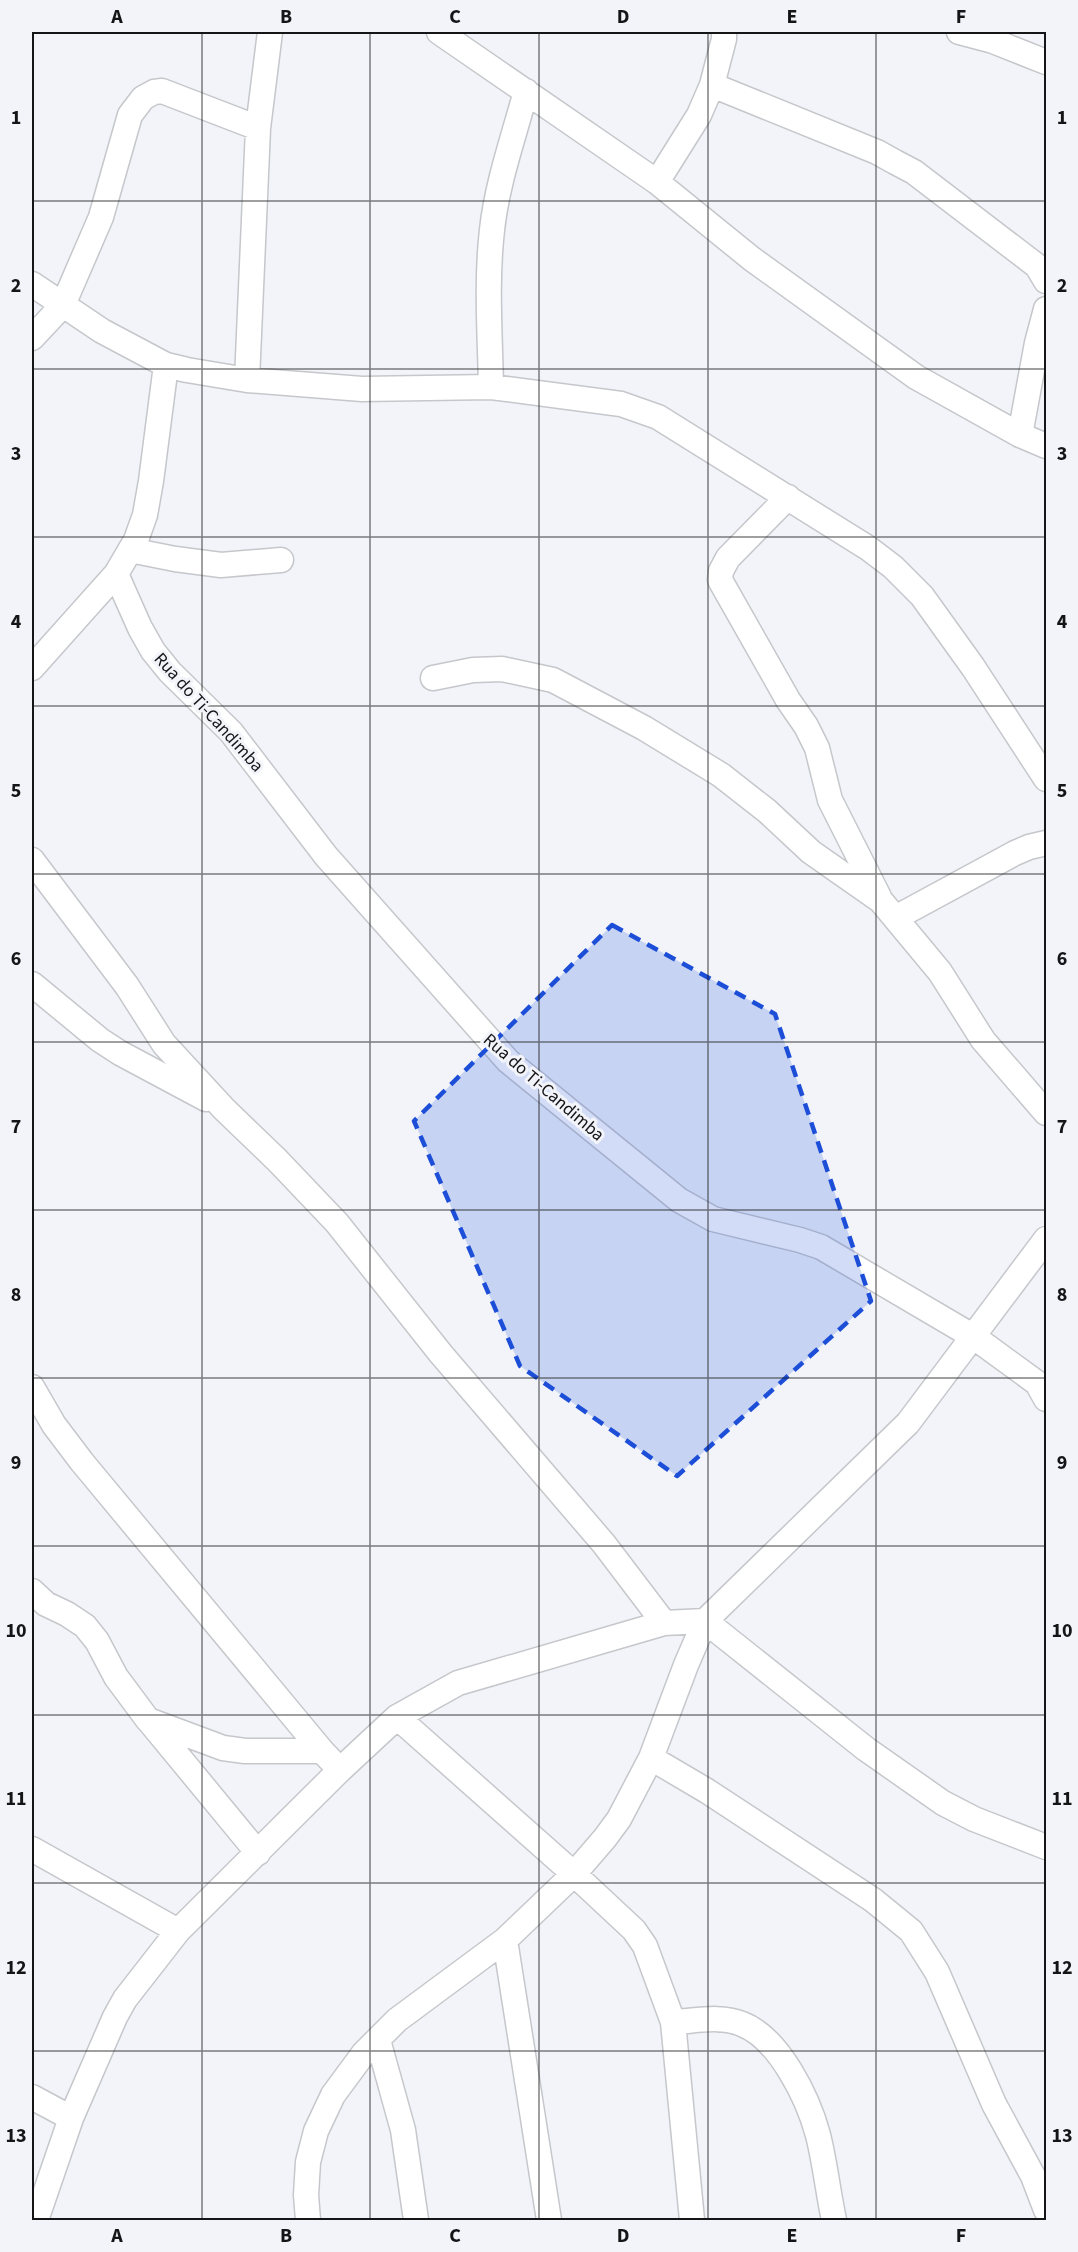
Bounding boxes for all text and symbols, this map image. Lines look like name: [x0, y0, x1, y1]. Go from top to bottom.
text: A: [110, 3, 123, 31]
text: B: [280, 3, 292, 31]
text: C: [449, 3, 461, 31]
text: D: [617, 3, 629, 31]
text: E: [787, 3, 797, 31]
text: F: [956, 3, 966, 31]
text: 1: [11, 104, 21, 132]
text: 1: [1057, 104, 1067, 132]
text: 2: [11, 272, 21, 300]
text: 2: [1057, 272, 1067, 300]
text: 3: [11, 440, 21, 468]
text: 3: [1057, 440, 1067, 468]
text: 4: [11, 608, 22, 636]
text: 4: [1057, 608, 1068, 636]
street label: Rua do Ti-Candimba: [148, 647, 269, 778]
text: 5: [11, 777, 21, 805]
text: 5: [1057, 777, 1067, 805]
text: 6: [11, 945, 21, 973]
text: 6: [1057, 945, 1067, 973]
street label: Rua do Ti-Candimba: [478, 1028, 610, 1147]
text: 7: [11, 1113, 21, 1141]
text: 7: [1057, 1113, 1067, 1141]
text: 8: [11, 1281, 21, 1309]
text: 8: [1057, 1281, 1067, 1309]
text: 9: [11, 1449, 21, 1477]
text: 9: [1057, 1449, 1067, 1477]
text: 10: [5, 1617, 27, 1645]
text: 10: [1051, 1617, 1073, 1645]
text: 11: [5, 1785, 27, 1813]
text: 11: [1051, 1785, 1073, 1813]
text: 12: [5, 1954, 27, 1982]
text: 12: [1051, 1954, 1073, 1982]
text: 13: [5, 2122, 27, 2150]
text: 13: [1051, 2122, 1073, 2150]
text: A: [110, 2222, 123, 2250]
text: B: [280, 2222, 292, 2250]
text: C: [449, 2222, 461, 2250]
text: D: [617, 2222, 629, 2250]
text: E: [787, 2222, 797, 2250]
text: F: [956, 2222, 966, 2250]

